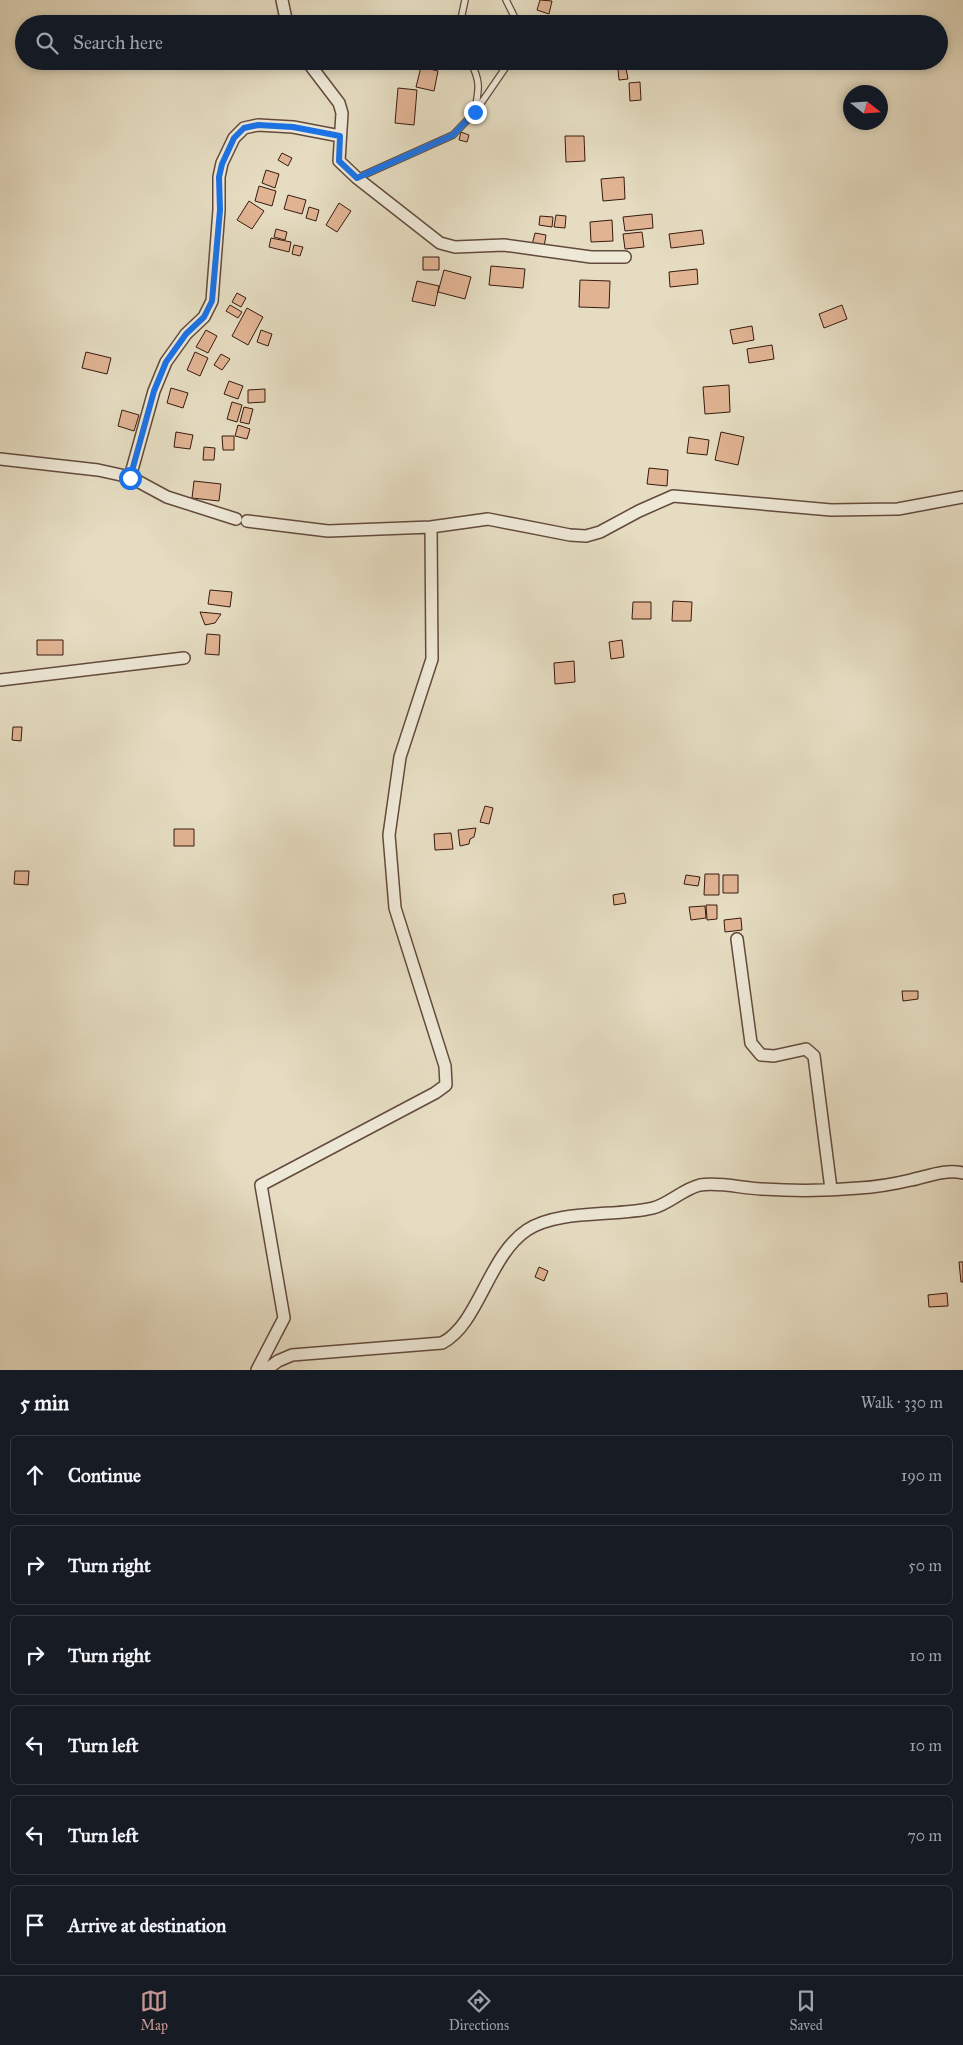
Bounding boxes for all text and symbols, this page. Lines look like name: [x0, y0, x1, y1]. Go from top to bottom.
search box: [15, 15, 948, 70]
icon: search: [33, 29, 61, 57]
text: Search here: [73, 31, 163, 54]
north arrow: [843, 85, 888, 130]
route end: [464, 101, 487, 124]
route start: [119, 467, 142, 490]
text: 5 min: [20, 1390, 69, 1416]
text: Walk · 330 m: [861, 1393, 943, 1412]
icon: ahead: [21, 1461, 49, 1489]
text: Continue: [68, 1464, 141, 1487]
text: 190 m: [901, 1466, 942, 1485]
icon: right: [21, 1551, 49, 1579]
text: Turn right: [68, 1554, 151, 1577]
text: 50 m: [908, 1556, 942, 1575]
icon: right: [21, 1641, 49, 1669]
text: Turn right: [68, 1644, 151, 1667]
text: 10 m: [910, 1646, 942, 1665]
icon: left: [21, 1731, 49, 1759]
text: Turn left: [68, 1734, 138, 1757]
text: 10 m: [910, 1736, 942, 1755]
icon: left: [21, 1821, 49, 1849]
text: Turn left: [68, 1824, 138, 1847]
text: 70 m: [907, 1826, 942, 1845]
icon: arrive: [21, 1911, 49, 1939]
text: Arrive at destination: [68, 1914, 226, 1937]
tab: Map: [140, 1987, 168, 2034]
tab: Directions: [449, 1987, 509, 2034]
tab: Saved: [790, 1987, 823, 2034]

